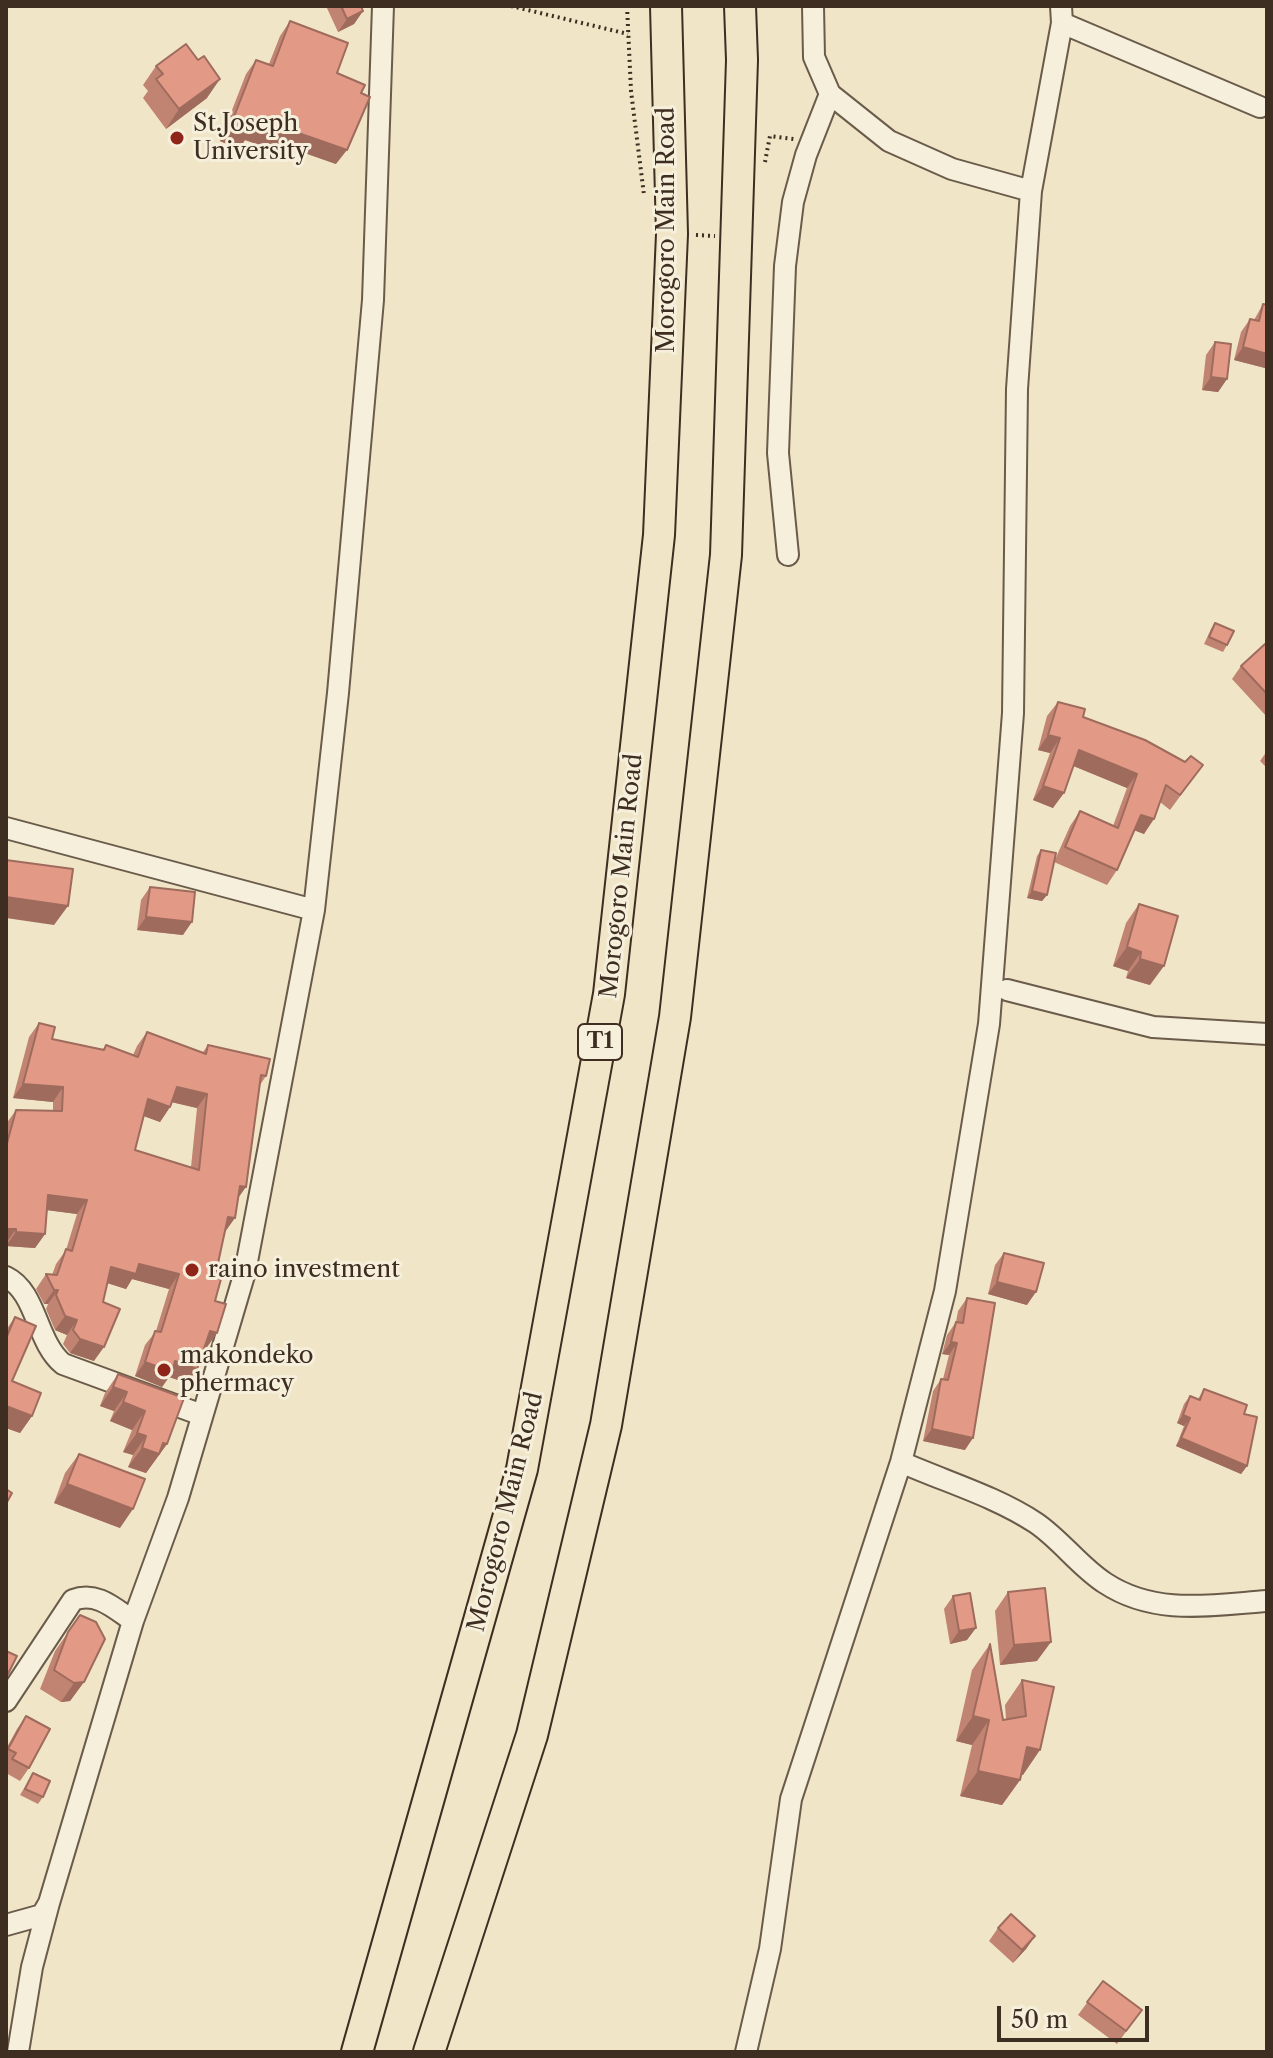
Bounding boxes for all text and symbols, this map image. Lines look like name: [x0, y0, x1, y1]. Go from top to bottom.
street label: Morogoro Main Road: [653, 107, 681, 353]
place label: St.Joseph University: [193, 110, 308, 166]
marker: St.Joseph University: [168, 129, 186, 147]
street label: Morogoro Main Road: [595, 752, 649, 1000]
road number: T1: [578, 1024, 622, 1060]
place label: raino investment: [208, 1256, 400, 1284]
marker: raino investment: [183, 1261, 201, 1279]
place label: makondeko phermacy: [180, 1342, 313, 1398]
marker: makondeko phermacy: [155, 1361, 173, 1379]
street label: Morogoro Main Road: [462, 1389, 550, 1635]
scale bar: [1001, 1990, 1153, 2040]
text: 50 m: [1011, 2005, 1068, 2034]

